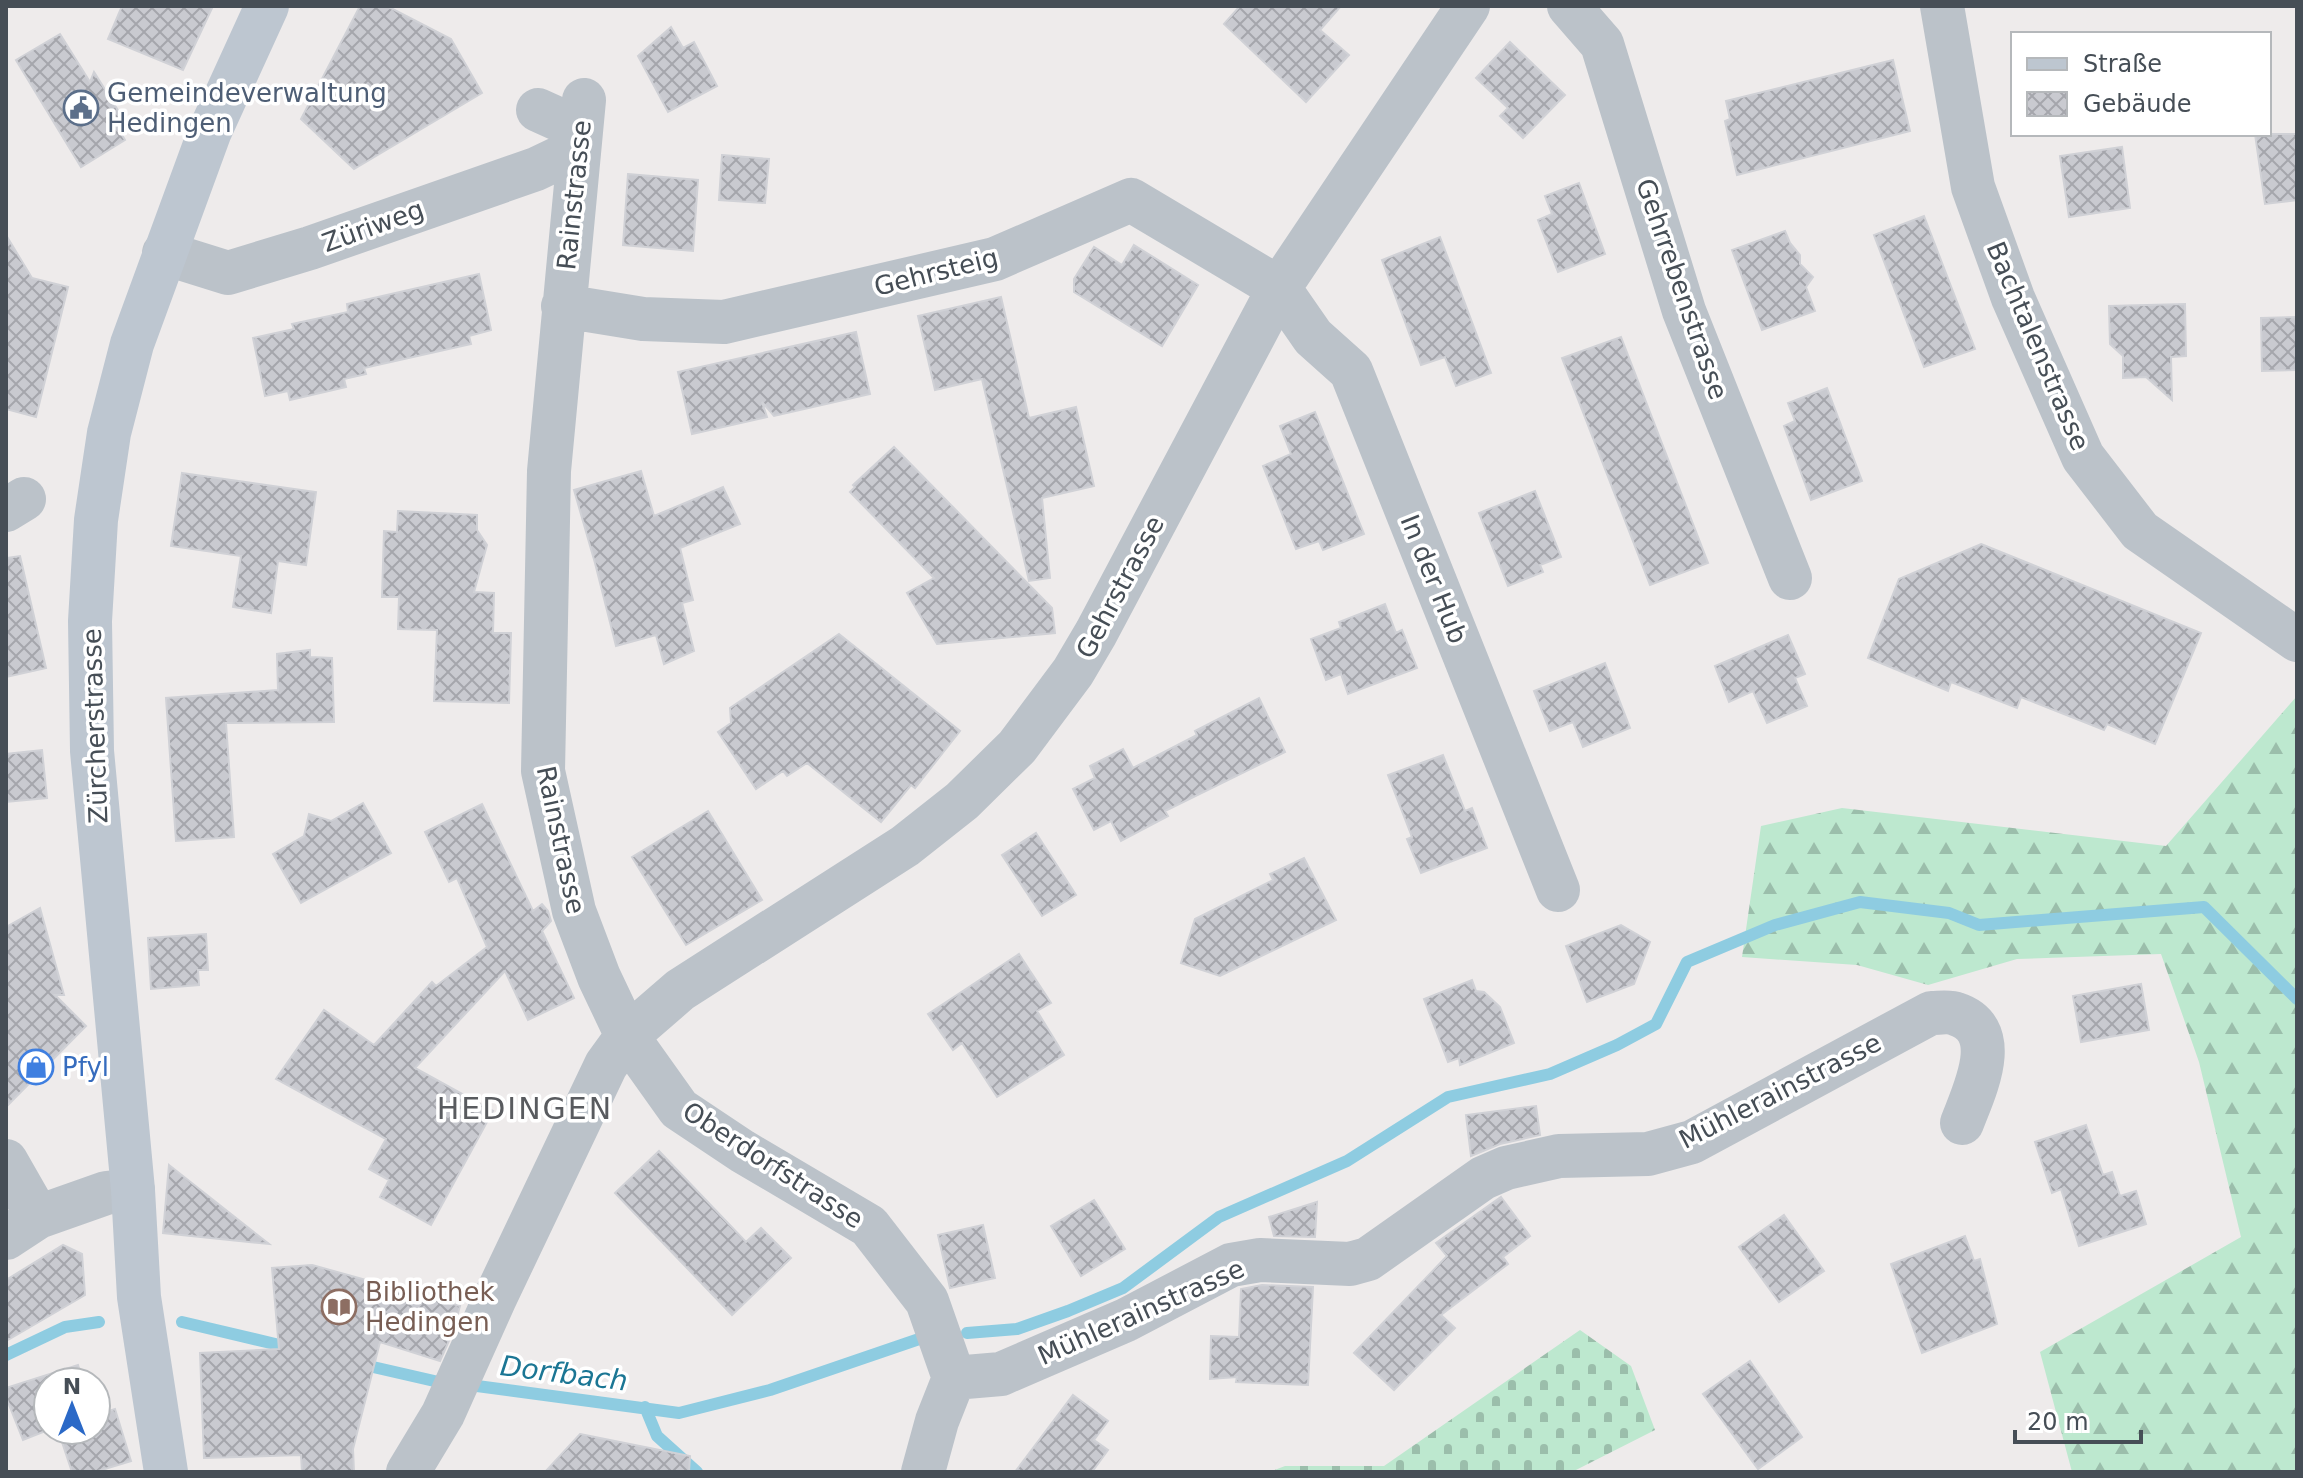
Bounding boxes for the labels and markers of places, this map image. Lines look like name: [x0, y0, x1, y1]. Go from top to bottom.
place label: Gemeindeverwaltung Hedingen: [107, 78, 387, 138]
public building icon: Gemeindeverwaltung Hedingen: [62, 89, 100, 127]
shop icon: Pfyl: [17, 1048, 55, 1086]
place label: Pfyl: [62, 1052, 109, 1082]
place label: Bibliothek Hedingen: [365, 1277, 495, 1337]
library icon: Bibliothek Hedingen: [320, 1288, 358, 1326]

